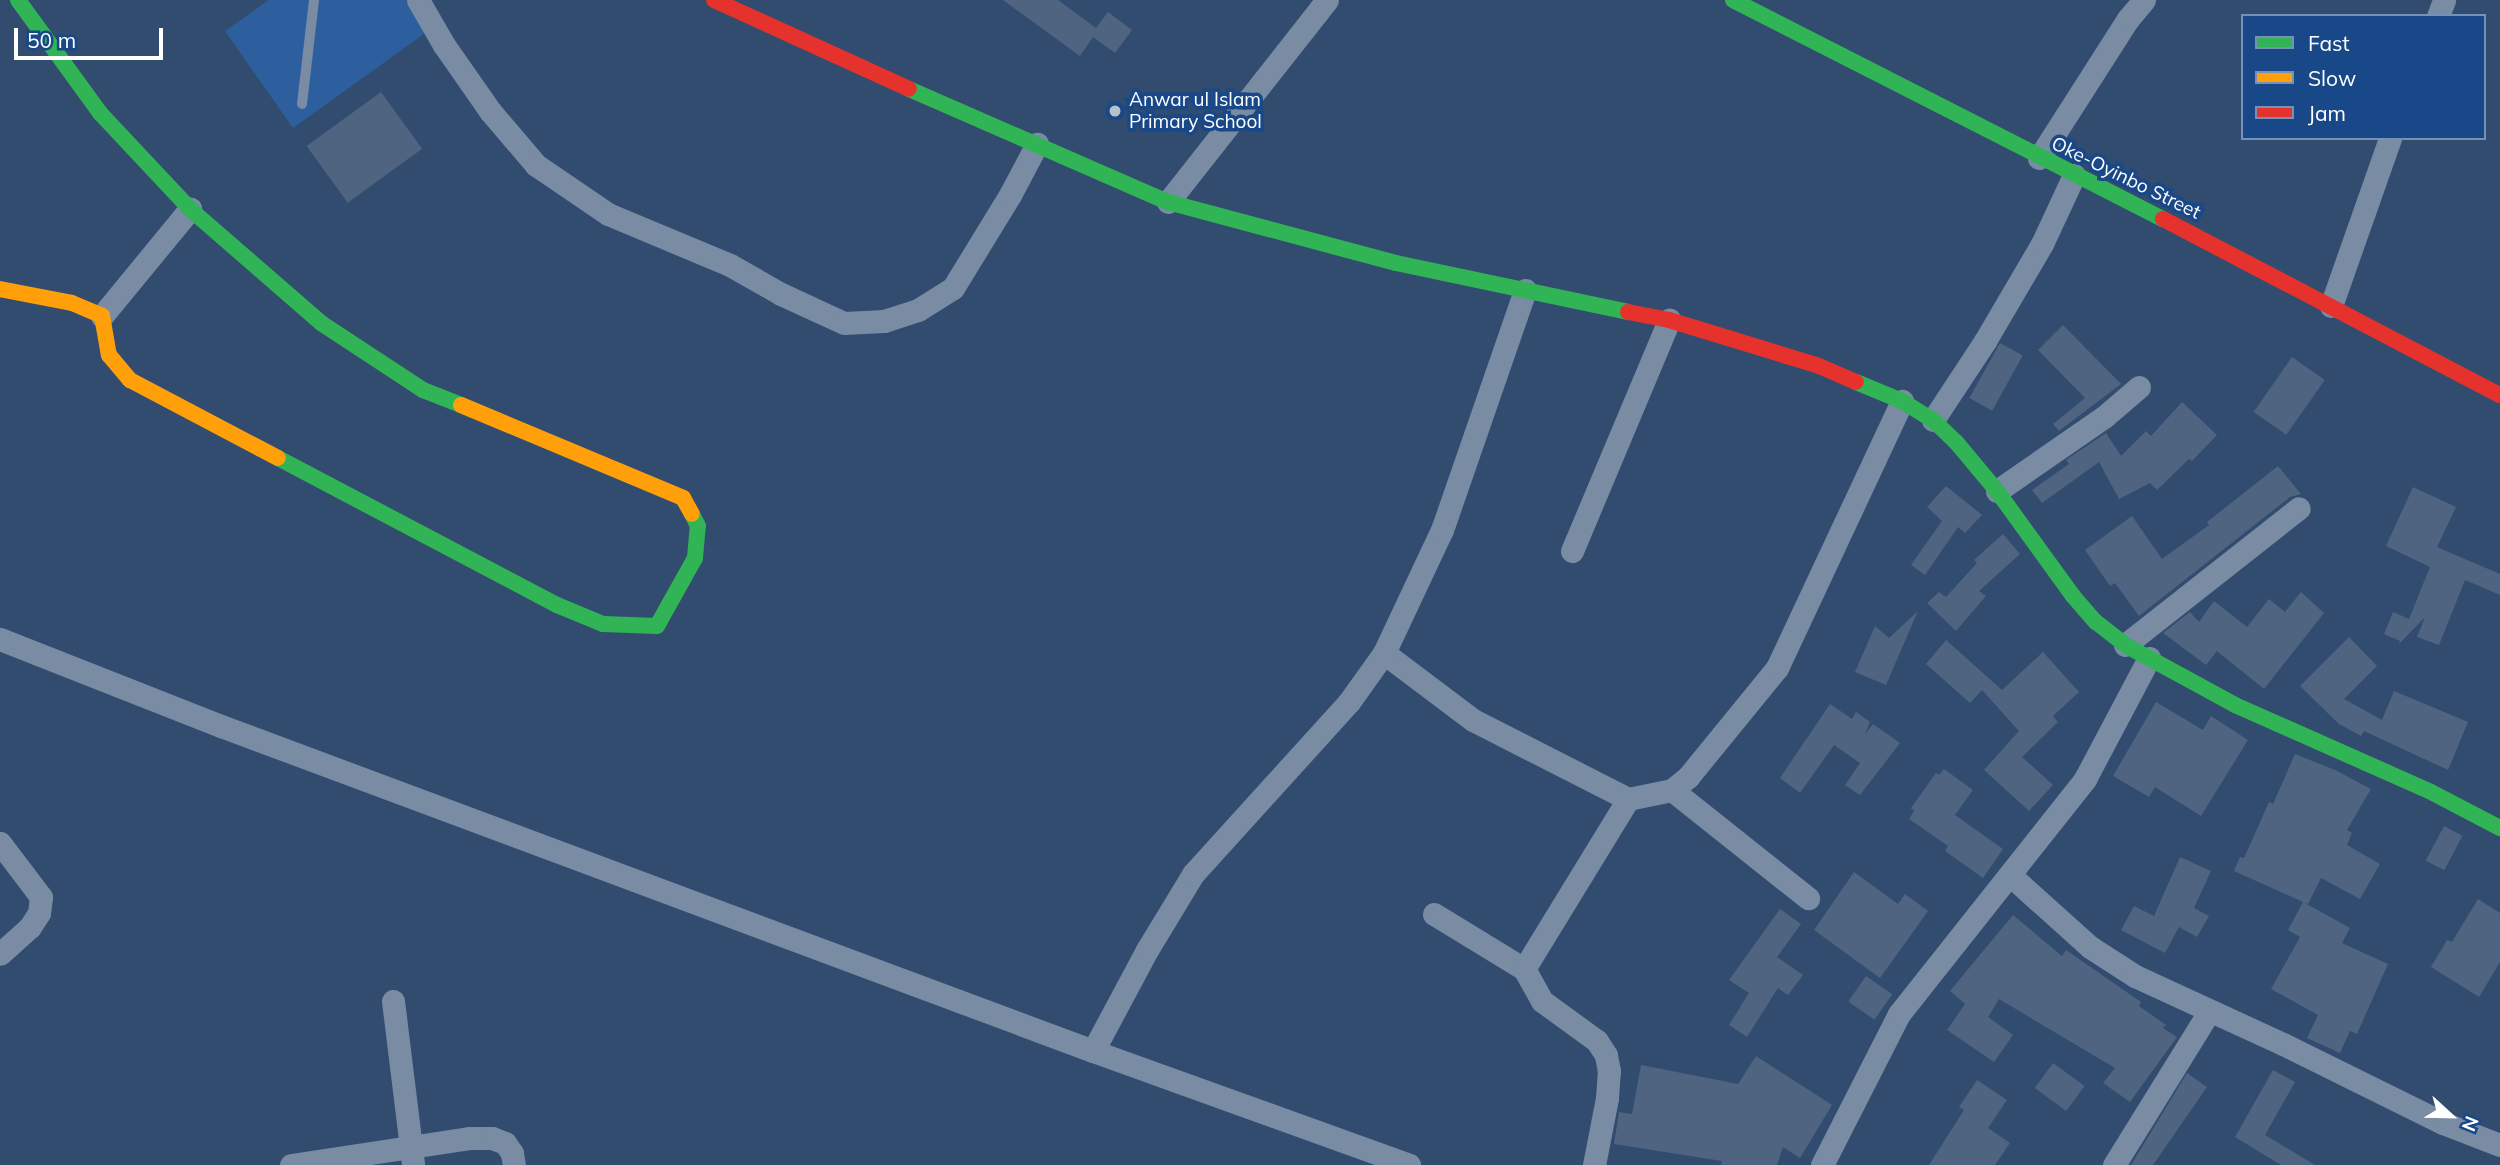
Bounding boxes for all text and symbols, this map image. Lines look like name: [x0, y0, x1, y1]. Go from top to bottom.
scale bar: [18, 14, 166, 58]
legend: [2241, 14, 2486, 140]
text: 50 m: [27, 27, 76, 53]
text: Fast: [2308, 30, 2350, 56]
text: Slow: [2308, 65, 2356, 91]
place label: Anwar ul Islam Primary School: [1129, 89, 1262, 133]
text: Jam: [2308, 100, 2346, 126]
marker: Anwar ul Islam Primary School: [1107, 103, 1123, 119]
street label: Oke-Oyinbo Street: [2048, 132, 2204, 224]
north arrow: [2416, 1081, 2486, 1151]
text: N: [2457, 1113, 2484, 1135]

